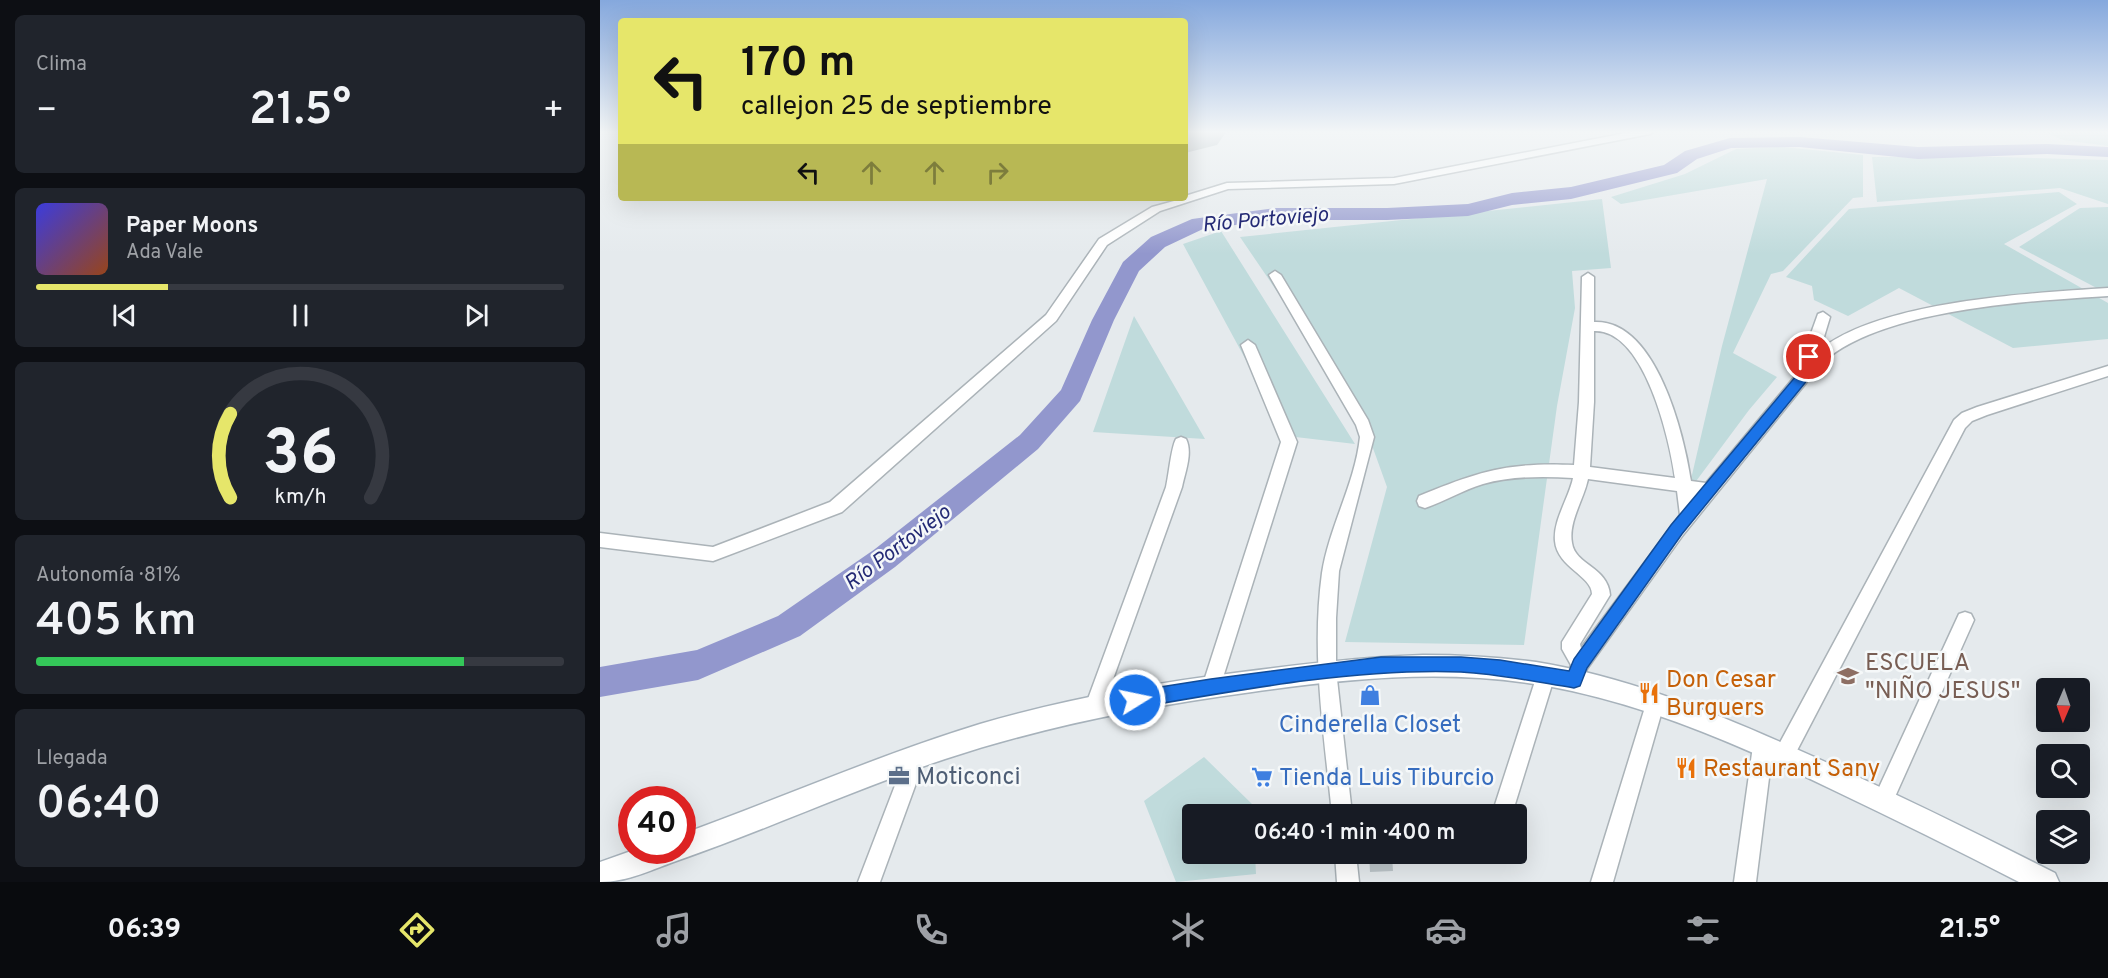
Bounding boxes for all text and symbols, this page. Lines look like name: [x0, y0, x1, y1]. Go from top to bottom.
text: 170 m: [741, 38, 855, 91]
icon: left: [642, 42, 720, 120]
text: Clima: [36, 52, 87, 78]
text: 21.5°: [249, 83, 351, 140]
text: callejon 25 de septiembre: [741, 90, 1052, 124]
text: −: [36, 91, 57, 133]
text: +: [543, 91, 564, 133]
icon: left: [792, 156, 825, 189]
icon: ahead: [855, 156, 888, 189]
icon: ahead: [918, 156, 951, 189]
icon: right: [981, 156, 1014, 189]
water label: Río Portoviejo: [1201, 201, 1330, 239]
text: Paper Moons: [126, 213, 258, 240]
text: Ada Vale: [126, 240, 203, 266]
icon: previous: [108, 299, 141, 332]
icon: pause: [284, 299, 317, 332]
icon: next: [460, 299, 493, 332]
pin: [1783, 331, 1834, 382]
icon: arrive: [1792, 340, 1825, 373]
text: 36: [262, 417, 338, 496]
text: km/h: [274, 484, 326, 511]
water label: Río Portoviejo: [839, 499, 957, 597]
text: Autonomía · 81%: [36, 563, 181, 589]
text: 405 km: [36, 594, 197, 651]
place label: ESCUELA "NIÑO JESUS": [1865, 649, 2021, 707]
school or university icon: ESCUELA "NIÑO JESUS": [1836, 664, 1860, 688]
place label: Don Cesar Burguers: [1666, 666, 1776, 724]
position arrow: [1103, 668, 1167, 732]
north arrow: [2036, 678, 2090, 732]
map controls: [2036, 678, 2090, 864]
restaurant icon: Don Cesar Burguers: [1637, 681, 1661, 705]
shop icon: Cinderella Closet: [1358, 683, 1382, 707]
place label: Cinderella Closet: [1279, 711, 1461, 741]
button: search: [2036, 744, 2090, 798]
text: Llegada: [36, 746, 108, 772]
place label: Restaurant Sany: [1703, 755, 1880, 785]
restaurant icon: Restaurant Sany: [1674, 756, 1698, 780]
place label: Moticonci: [916, 763, 1021, 793]
office icon: Moticonci: [887, 764, 911, 788]
place label: Tienda Luis Tiburcio: [1279, 764, 1494, 794]
supermarket icon: Tienda Luis Tiburcio: [1250, 765, 1274, 789]
text: 06:40: [36, 777, 161, 834]
speed limit sign: 40: [618, 786, 696, 864]
button: layers: [2036, 810, 2090, 864]
text: 06:40 · 1 min · 400 m: [1254, 820, 1455, 847]
icon: directions: [396, 909, 438, 951]
icon: music: [653, 909, 695, 951]
icon: phone: [910, 909, 952, 951]
icon: climate: [1167, 909, 1209, 951]
icon: car: [1425, 909, 1467, 951]
icon: filters: [1682, 909, 1724, 951]
text: 06:39: [108, 913, 181, 947]
text: 21.5°: [1939, 913, 2000, 947]

